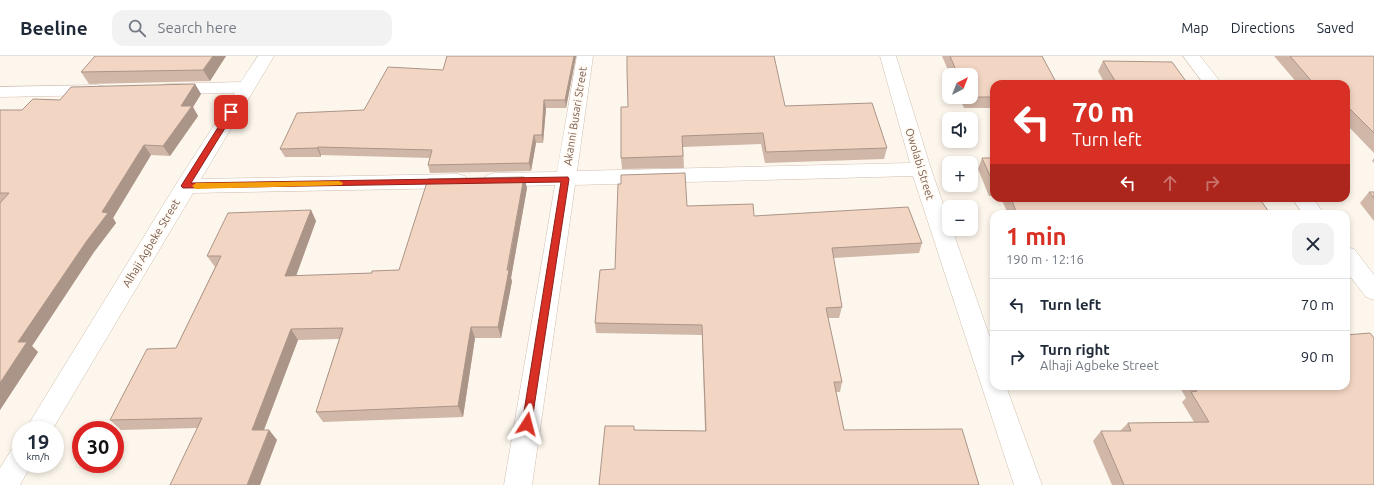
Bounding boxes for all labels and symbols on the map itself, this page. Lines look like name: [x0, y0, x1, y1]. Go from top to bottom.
street label: Akanni Busari Street: [561, 65, 589, 166]
north arrow: [942, 68, 978, 104]
pin: [214, 95, 248, 129]
street label: Owolabi Street: [903, 127, 937, 202]
street label: Alhaji Agbeke Street: [120, 196, 182, 289]
position arrow: [506, 403, 548, 445]
speed limit sign: 30: [72, 421, 124, 473]

